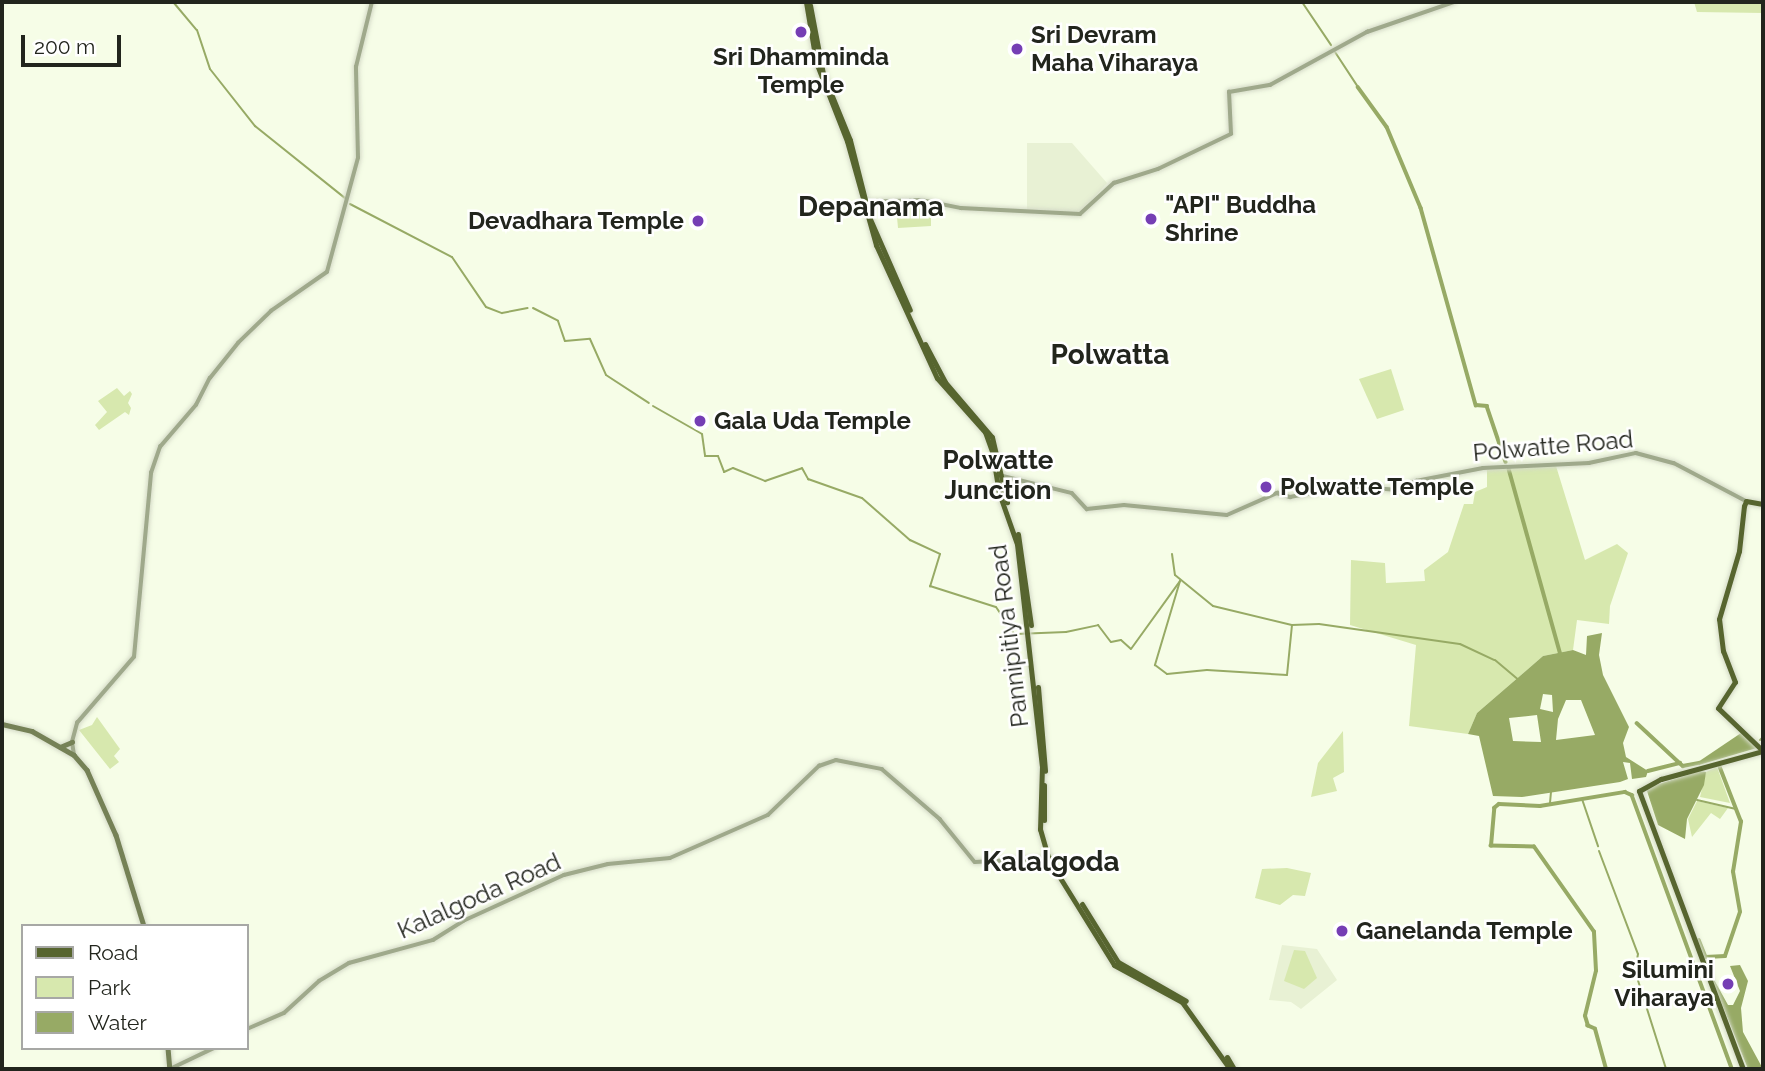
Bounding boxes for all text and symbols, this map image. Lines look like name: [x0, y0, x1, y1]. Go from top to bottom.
scale bar: [24, 21, 124, 65]
place label: Sri Devram Maha Viharaya: [1031, 21, 1199, 77]
marker: Sri Dhamminda Temple: [793, 24, 809, 40]
text: 200 m: [34, 34, 95, 59]
marker: Sri Devram Maha Viharaya: [1009, 41, 1025, 57]
place label: Sri Dhamminda Temple: [713, 43, 889, 99]
district label: Depanama: [798, 190, 944, 224]
place label: "API" Buddha Shrine: [1165, 191, 1316, 247]
place label: Devadhara Temple: [467, 207, 684, 235]
marker: "API" Buddha Shrine: [1143, 211, 1159, 227]
marker: Devadhara Temple: [690, 213, 706, 229]
district label: Polwatta: [1051, 338, 1169, 372]
place label: Gala Uda Temple: [714, 407, 912, 435]
marker: Gala Uda Temple: [692, 413, 708, 429]
street label: Polwatte Road: [1472, 425, 1634, 467]
district label: Polwatte Junction: [943, 445, 1053, 506]
place label: Polwatte Temple: [1280, 473, 1474, 501]
marker: Polwatte Temple: [1258, 479, 1274, 495]
street label: Pannipitiya Road: [984, 543, 1034, 729]
district label: Kalalgoda: [982, 845, 1120, 879]
street label: Kalalgoda Road: [393, 847, 565, 945]
place label: Ganelanda Temple: [1356, 917, 1573, 945]
marker: Ganelanda Temple: [1334, 923, 1350, 939]
legend: [21, 924, 248, 1050]
text: Road: [88, 940, 138, 965]
place label: Silumini Viharaya: [1614, 956, 1714, 1012]
text: Park: [88, 975, 131, 1000]
marker: Silumini Viharaya: [1720, 976, 1736, 992]
text: Water: [88, 1010, 147, 1035]

